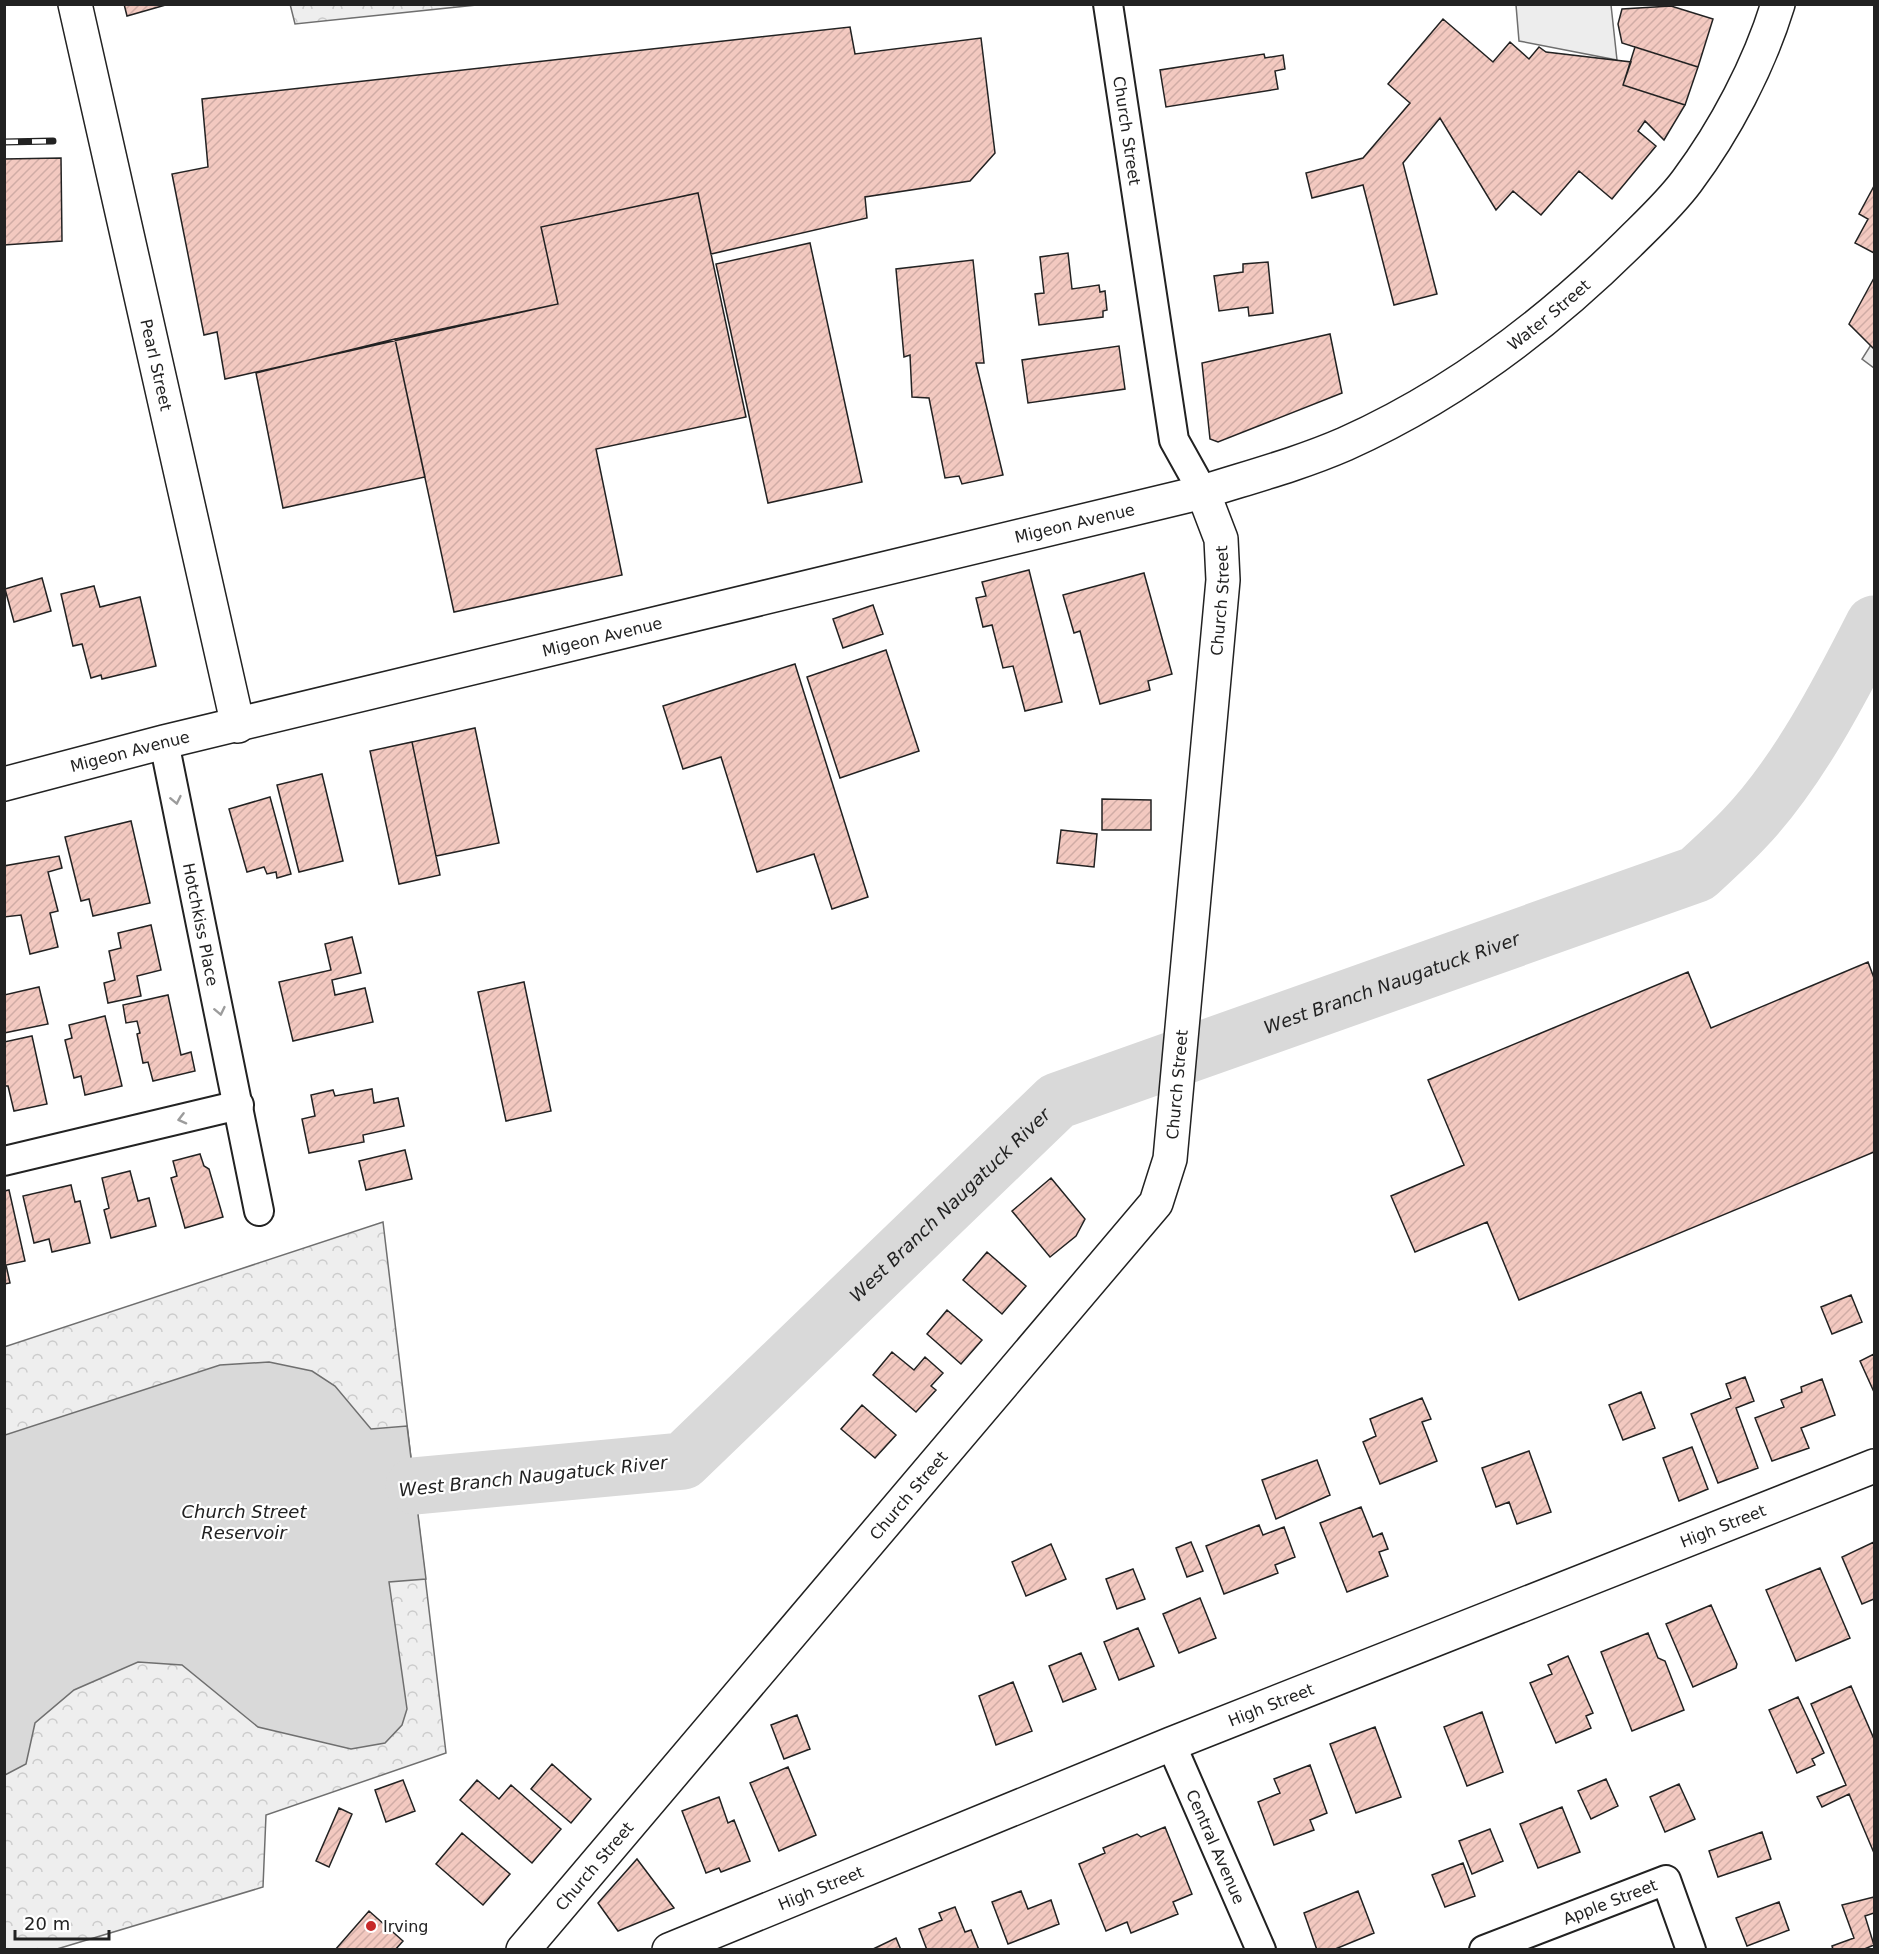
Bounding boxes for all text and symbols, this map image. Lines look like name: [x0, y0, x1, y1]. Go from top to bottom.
street label: Church Street: [1110, 75, 1145, 187]
street label: Water Street: [1504, 275, 1594, 354]
street label: Pearl Street: [137, 317, 176, 413]
street label: Migeon Avenue: [1013, 499, 1136, 546]
street label: Church Street: [1207, 545, 1233, 656]
street label: Migeon Avenue: [540, 613, 664, 660]
street label: Migeon Avenue: [68, 727, 191, 776]
one-way arrow: [169, 794, 182, 804]
street label: Hotchkiss Place: [179, 861, 223, 987]
water label: West Branch Naugatuck River: [1261, 927, 1524, 1037]
one-way arrow: [212, 1006, 225, 1016]
street label: Church Street: [1162, 1029, 1191, 1140]
water label: West Branch Naugatuck River: [845, 1102, 1055, 1306]
one-way arrow: [177, 1111, 187, 1124]
street label: Church Street: [865, 1447, 951, 1544]
water label: West Branch Naugatuck River: [398, 1451, 670, 1501]
street label: High Street: [1677, 1500, 1768, 1551]
water label: Church Street Reservoir: [182, 1501, 307, 1543]
street label: High Street: [1225, 1679, 1316, 1730]
street label: Central Avenue: [1183, 1787, 1249, 1907]
street label: Church Street: [551, 1818, 637, 1914]
street label: High Street: [775, 1862, 866, 1914]
street label: Apple Street: [1560, 1875, 1660, 1928]
scale bar: [15, 1903, 110, 1941]
text: 20 m: [24, 1913, 70, 1934]
place label: Irving: [383, 1917, 429, 1936]
marker: Irving: [364, 1919, 378, 1933]

